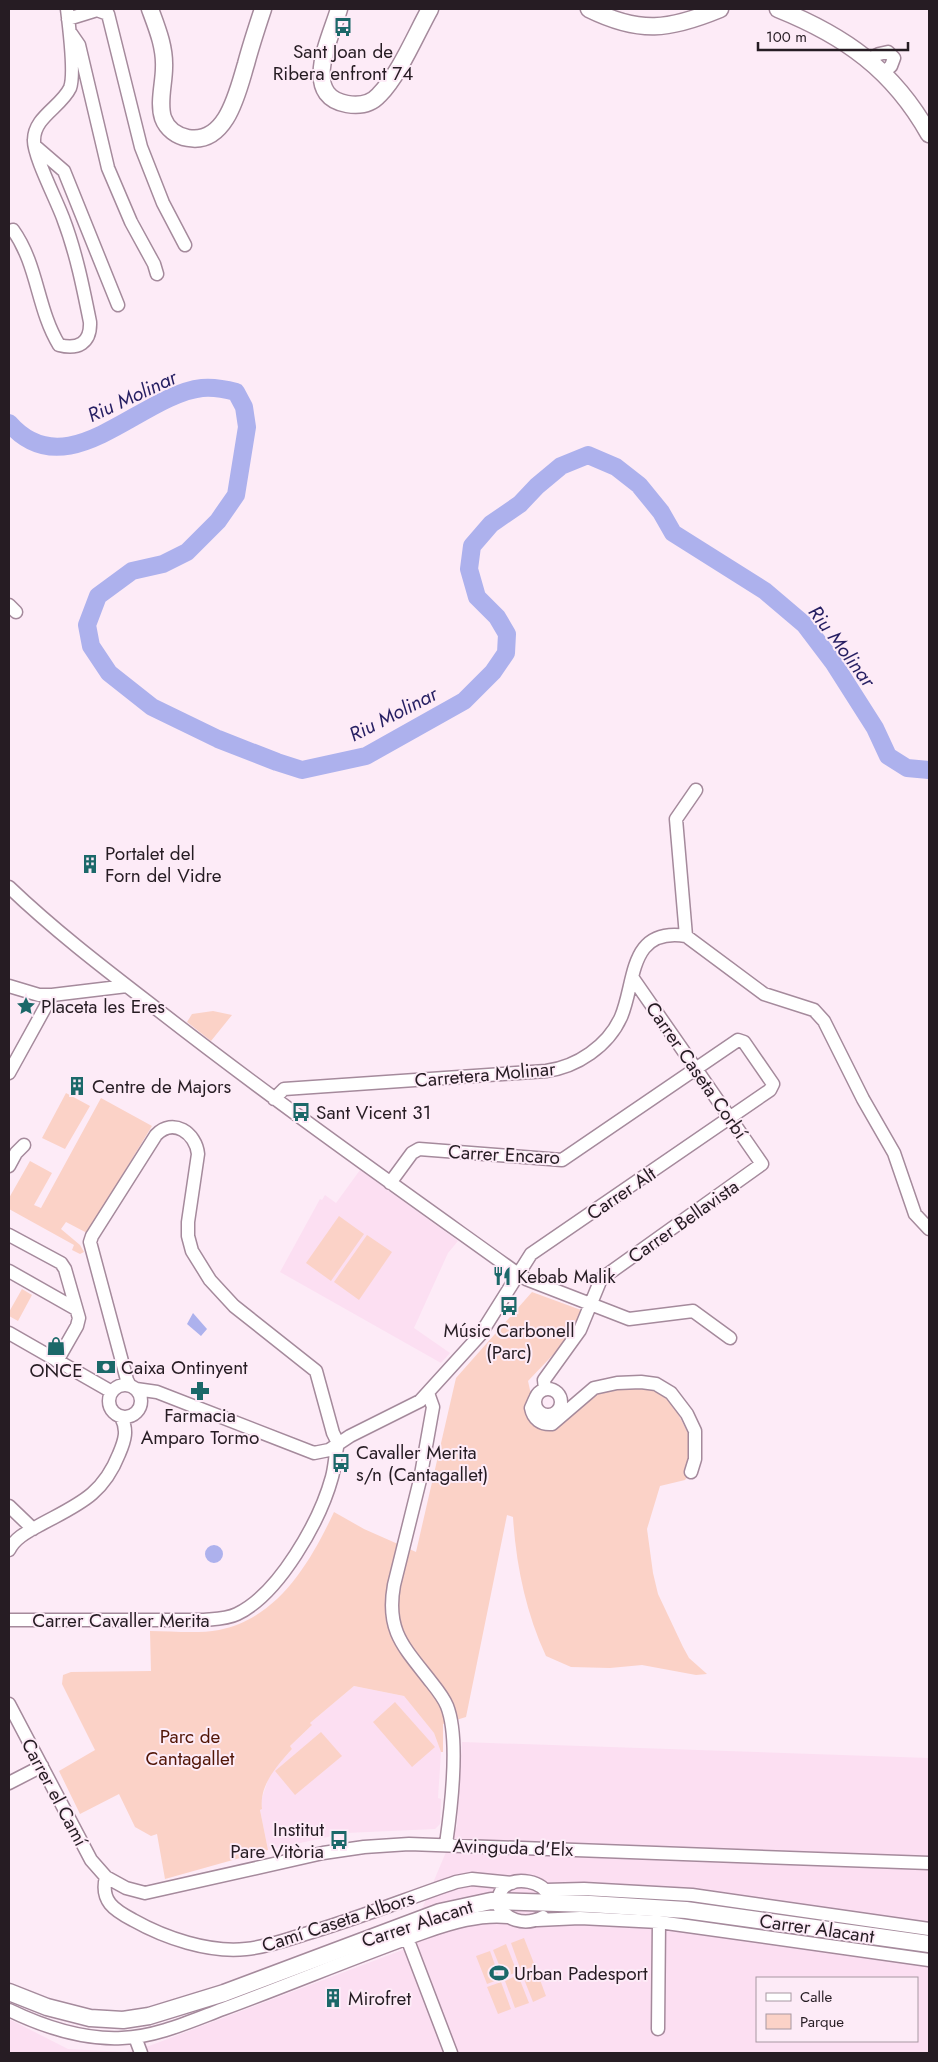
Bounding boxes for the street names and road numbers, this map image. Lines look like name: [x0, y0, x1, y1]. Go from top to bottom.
street label: Carrer Caseta Corbí: [639, 996, 755, 1145]
street label: Carretera Molinar: [414, 1055, 557, 1094]
street label: Carrer Encaro: [447, 1138, 561, 1171]
street label: Carrer Alt: [581, 1160, 662, 1227]
street label: Carrer Bellavista: [622, 1173, 744, 1270]
street label: Carrer Cavaller Merita: [32, 1607, 210, 1634]
street label: Carrer el Camí: [15, 1733, 95, 1852]
street label: Avinguda d'Elx: [452, 1832, 574, 1863]
street label: Camí Caseta Albors: [258, 1884, 418, 1959]
street label: Carrer Alacant: [358, 1893, 477, 1954]
street label: Carrer Alacant: [758, 1907, 877, 1950]

